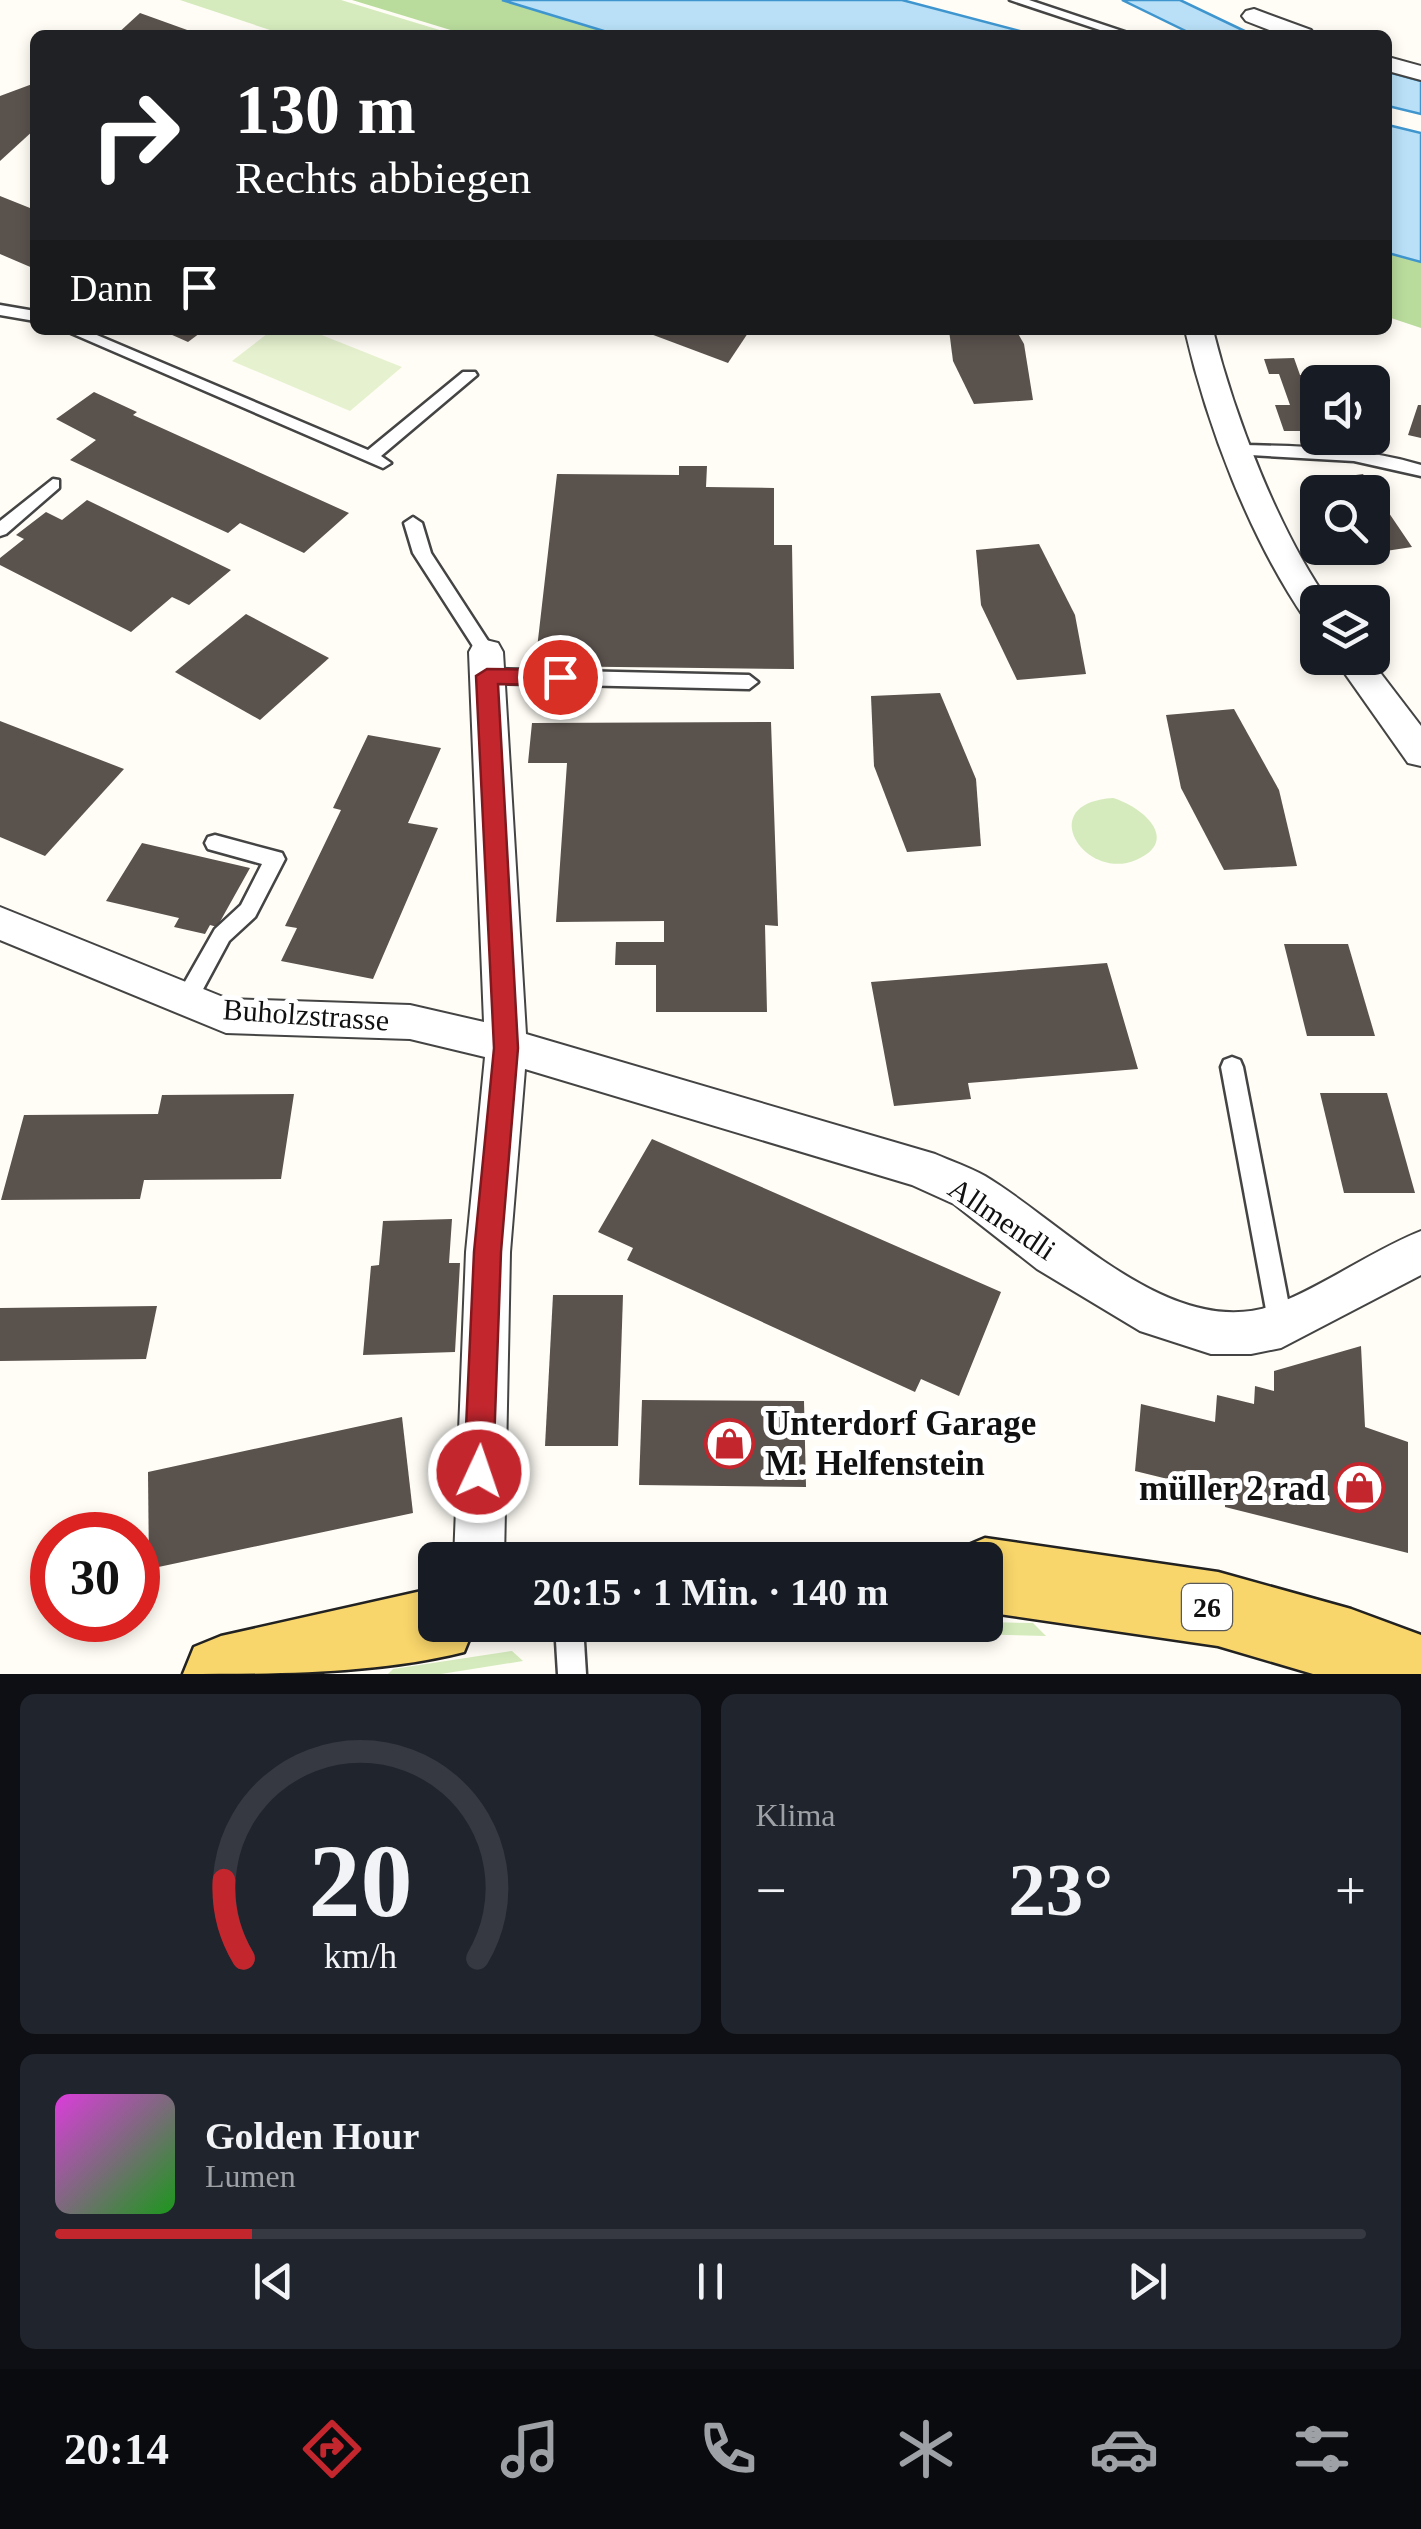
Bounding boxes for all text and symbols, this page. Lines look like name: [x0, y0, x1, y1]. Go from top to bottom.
icon: right: [70, 70, 200, 200]
text: 130 m: [235, 71, 416, 148]
text: Rechts abbiegen: [235, 153, 531, 203]
icon: arrive: [172, 260, 227, 315]
text: Dann: [70, 267, 152, 309]
map controls: [1300, 365, 1390, 675]
button: sound: [1300, 365, 1390, 455]
button: search: [1300, 475, 1390, 565]
button: layers: [1300, 585, 1390, 675]
pin: [518, 635, 603, 720]
icon: arrive: [533, 650, 588, 705]
street label: Buholzstrasse: [222, 992, 390, 1037]
street label: Allmendli: [943, 1171, 1062, 1266]
place label: Unterdorf Garage M. Helfenstein: [765, 1404, 1036, 1483]
shop icon: Unterdorf Garage M. Helfenstein: [704, 1417, 756, 1469]
position arrow: [427, 1420, 531, 1524]
shop icon: müller 2 rad: [1334, 1462, 1386, 1514]
place label: müller 2 rad: [1139, 1469, 1326, 1508]
speed limit sign: 30: [30, 1512, 160, 1642]
text: 20:15 · 1 Min. · 140 m: [533, 1571, 888, 1613]
road number: 26: [1182, 1584, 1232, 1630]
text: Klima: [756, 1797, 835, 1833]
text: 20: [308, 1823, 412, 1938]
text: 23°: [1008, 1848, 1113, 1931]
text: −: [756, 1860, 787, 1921]
text: +: [1335, 1860, 1366, 1921]
text: km/h: [324, 1936, 397, 1976]
text: Golden Hour: [205, 2115, 419, 2157]
text: Lumen: [205, 2158, 296, 2194]
icon: previous: [246, 2254, 301, 2309]
icon: pause: [683, 2254, 738, 2309]
icon: next: [1120, 2254, 1175, 2309]
icon: directions: [297, 2414, 367, 2484]
icon: music: [495, 2414, 565, 2484]
icon: phone: [693, 2414, 763, 2484]
icon: climate: [891, 2414, 961, 2484]
icon: car: [1089, 2414, 1159, 2484]
icon: filters: [1287, 2414, 1357, 2484]
text: 20:14: [64, 2424, 169, 2474]

